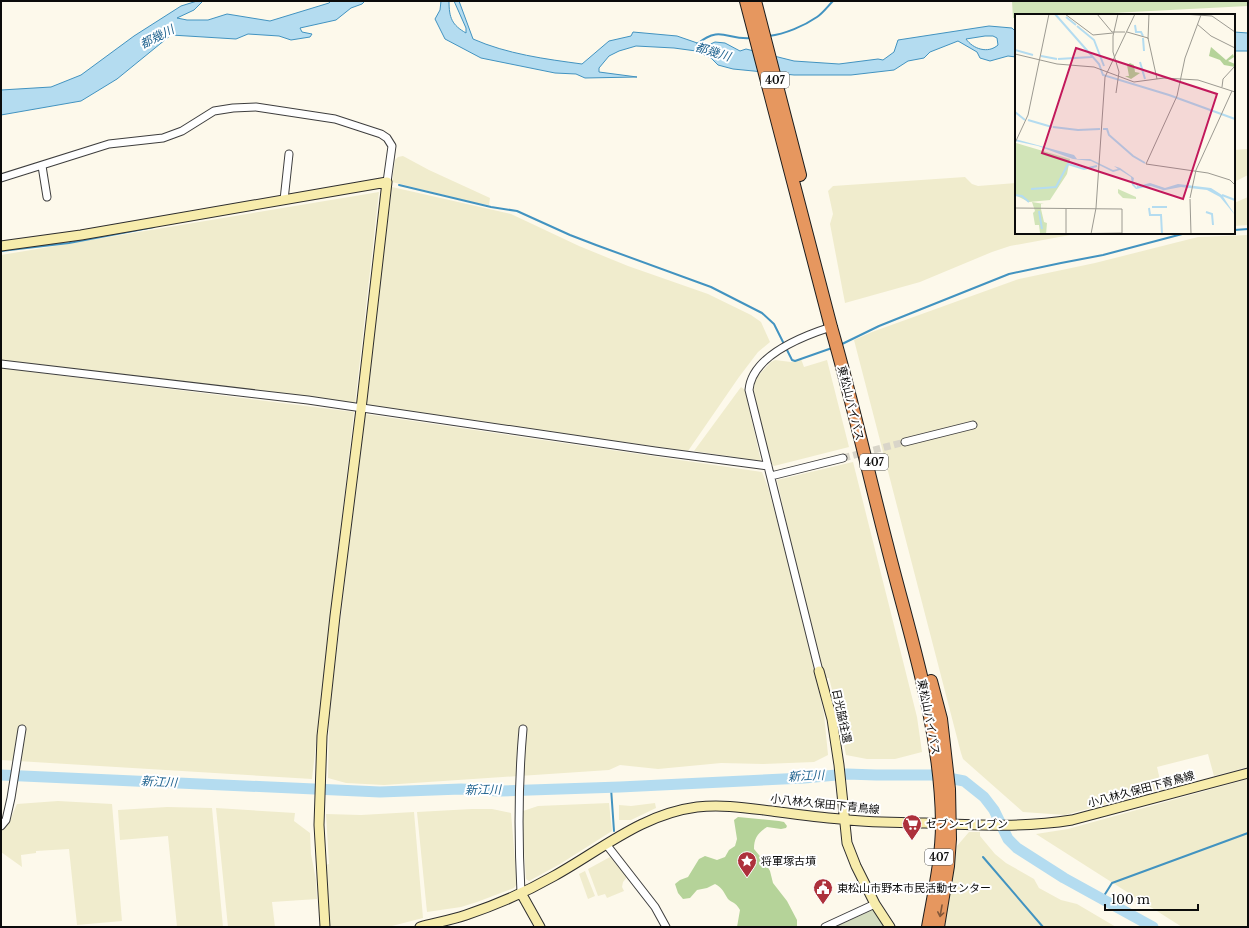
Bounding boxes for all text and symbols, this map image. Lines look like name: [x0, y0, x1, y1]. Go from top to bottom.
inset map: [1015, 14, 1235, 234]
water label: 都幾川: [137, 21, 178, 51]
water label: 都幾川: [694, 39, 734, 65]
road number: 407: [761, 72, 789, 88]
street label: 東松山バイパス: [835, 364, 867, 442]
road number: 407: [860, 454, 888, 470]
street label: 東松山バイパス: [915, 678, 943, 756]
street label: 日光脇往還: [829, 688, 855, 744]
water label: 新江川: [788, 767, 826, 784]
street label: 小八林久保田下青鳥線: [1086, 768, 1196, 810]
water label: 新江川: [141, 773, 179, 790]
water label: 新江川: [465, 782, 503, 797]
street label: 小八林久保田下青鳥線: [770, 791, 880, 817]
supermarket icon: セブン-イレブン: [901, 813, 923, 841]
place label: セブン-イレブン: [926, 817, 1008, 831]
road number: 407: [925, 849, 953, 865]
place icon: 将軍塚古墳: [736, 850, 758, 878]
place label: 将軍塚古墳: [761, 854, 816, 868]
public building icon: 東松山市野本市民活動センター: [812, 877, 834, 905]
place label: 東松山市野本市民活動センター: [837, 881, 991, 895]
scale bar: [1105, 886, 1198, 912]
text: 100 m: [1111, 892, 1150, 907]
one-way arrow: [936, 904, 944, 917]

